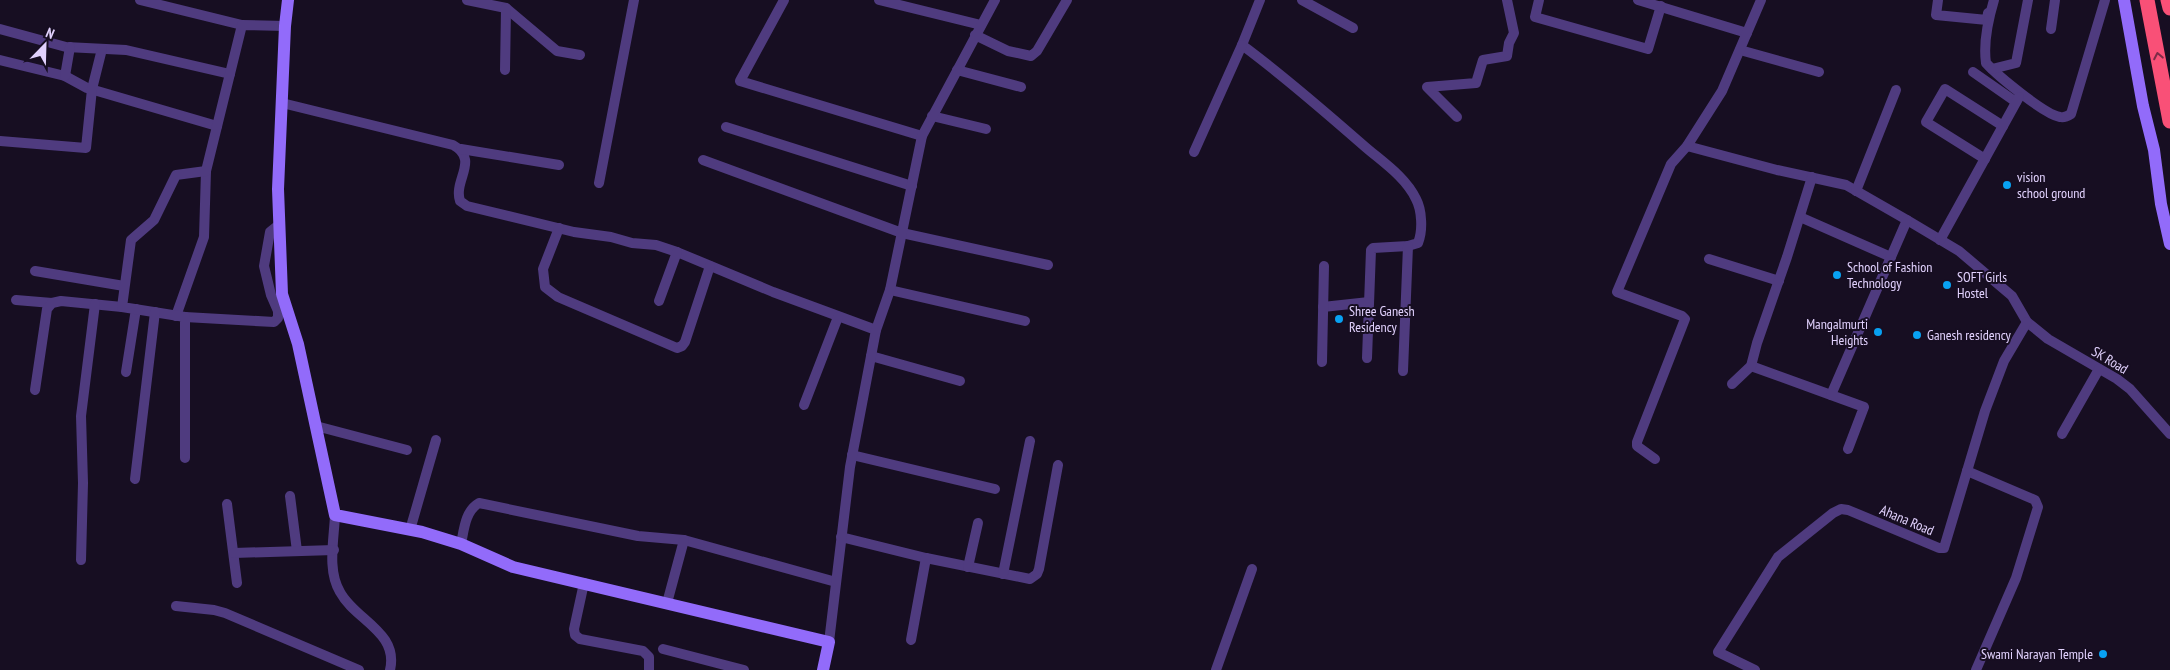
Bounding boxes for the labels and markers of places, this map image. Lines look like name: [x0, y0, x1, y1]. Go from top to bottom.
place label: vision school ground: [2017, 168, 2085, 202]
marker: vision school ground: [2001, 179, 2013, 191]
place label: School of Fashion Technology: [1847, 258, 1932, 292]
place label: SOFT Girls Hostel: [1957, 268, 2007, 302]
marker: School of Fashion Technology: [1831, 269, 1843, 281]
marker: SOFT Girls Hostel: [1941, 279, 1953, 291]
place label: Shree Ganesh Residency: [1349, 302, 1415, 336]
marker: Shree Ganesh Residency: [1333, 313, 1345, 325]
place label: Mangalmurti Heights: [1806, 315, 1868, 349]
marker: Mangalmurti Heights: [1872, 326, 1884, 338]
place label: Ganesh residency: [1927, 326, 2011, 344]
marker: Ganesh residency: [1911, 329, 1923, 341]
place label: Swami Narayan Temple: [1981, 645, 2093, 663]
marker: Swami Narayan Temple: [2097, 648, 2109, 660]

